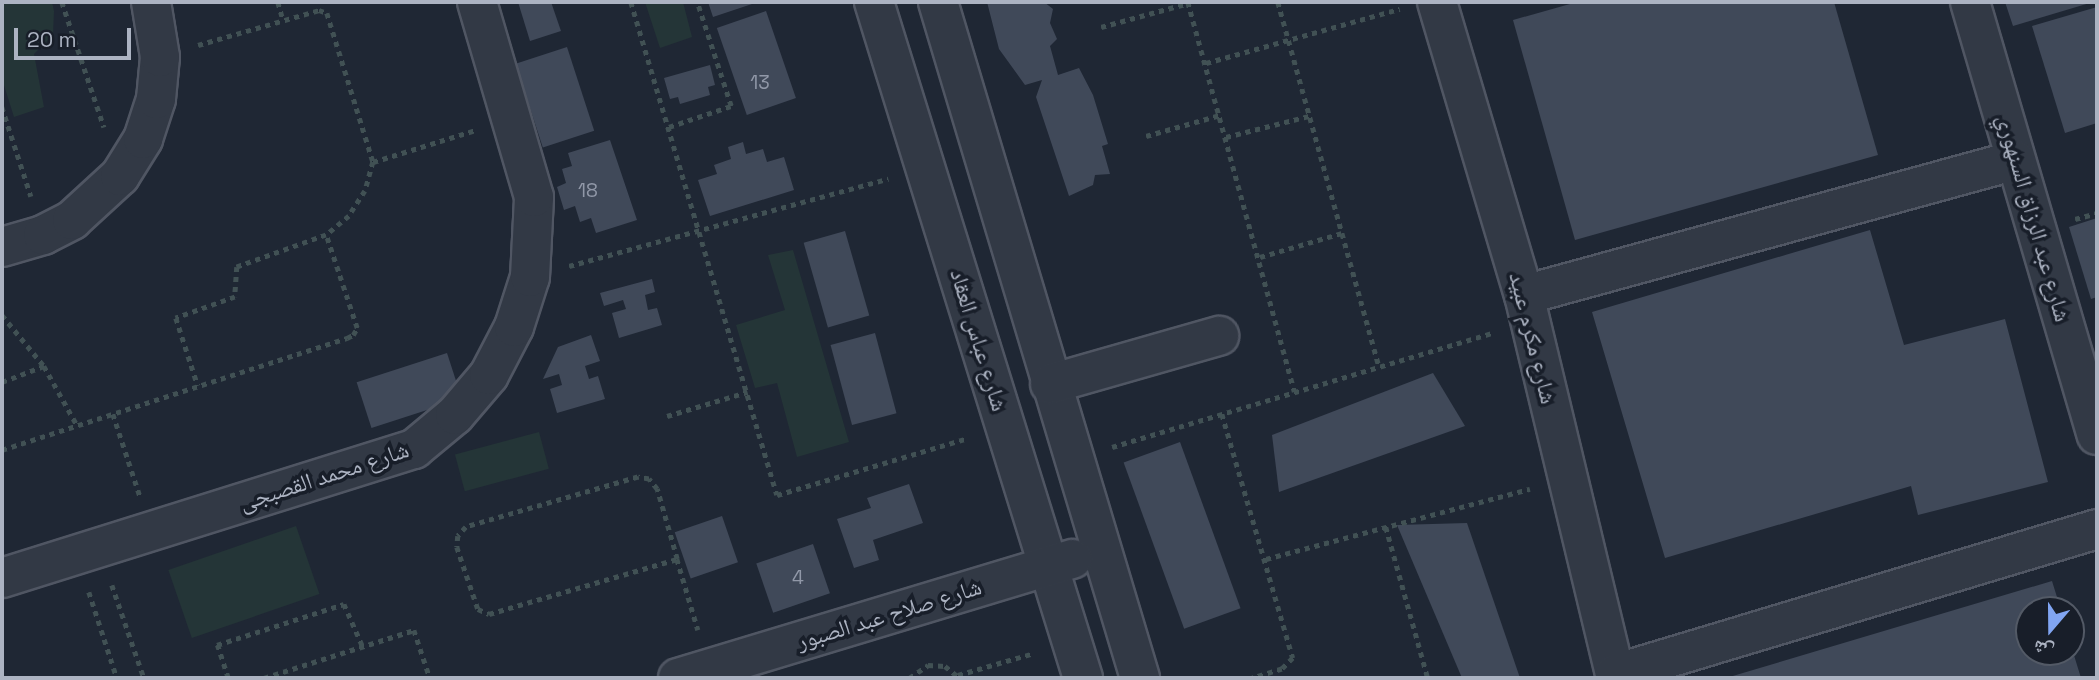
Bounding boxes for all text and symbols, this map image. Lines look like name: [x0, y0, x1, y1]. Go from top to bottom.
scale bar: [18, 14, 135, 58]
text: 20 m: [27, 26, 77, 53]
house number: 13: [750, 72, 770, 94]
street label: شارع عبد الرزاق السنهوري: [1991, 111, 2077, 325]
house number: 18: [578, 180, 598, 202]
street label: شارع عباس العقاد: [944, 266, 1014, 414]
street label: شارع مكرم عبيد: [1503, 269, 1563, 407]
street label: شارع محمد القصبجى: [236, 436, 412, 516]
house number: 4: [792, 567, 804, 589]
street label: شارع صلاح عبد الصبور: [793, 573, 985, 655]
north arrow: [2015, 596, 2085, 666]
text: ش: [2030, 634, 2057, 665]

